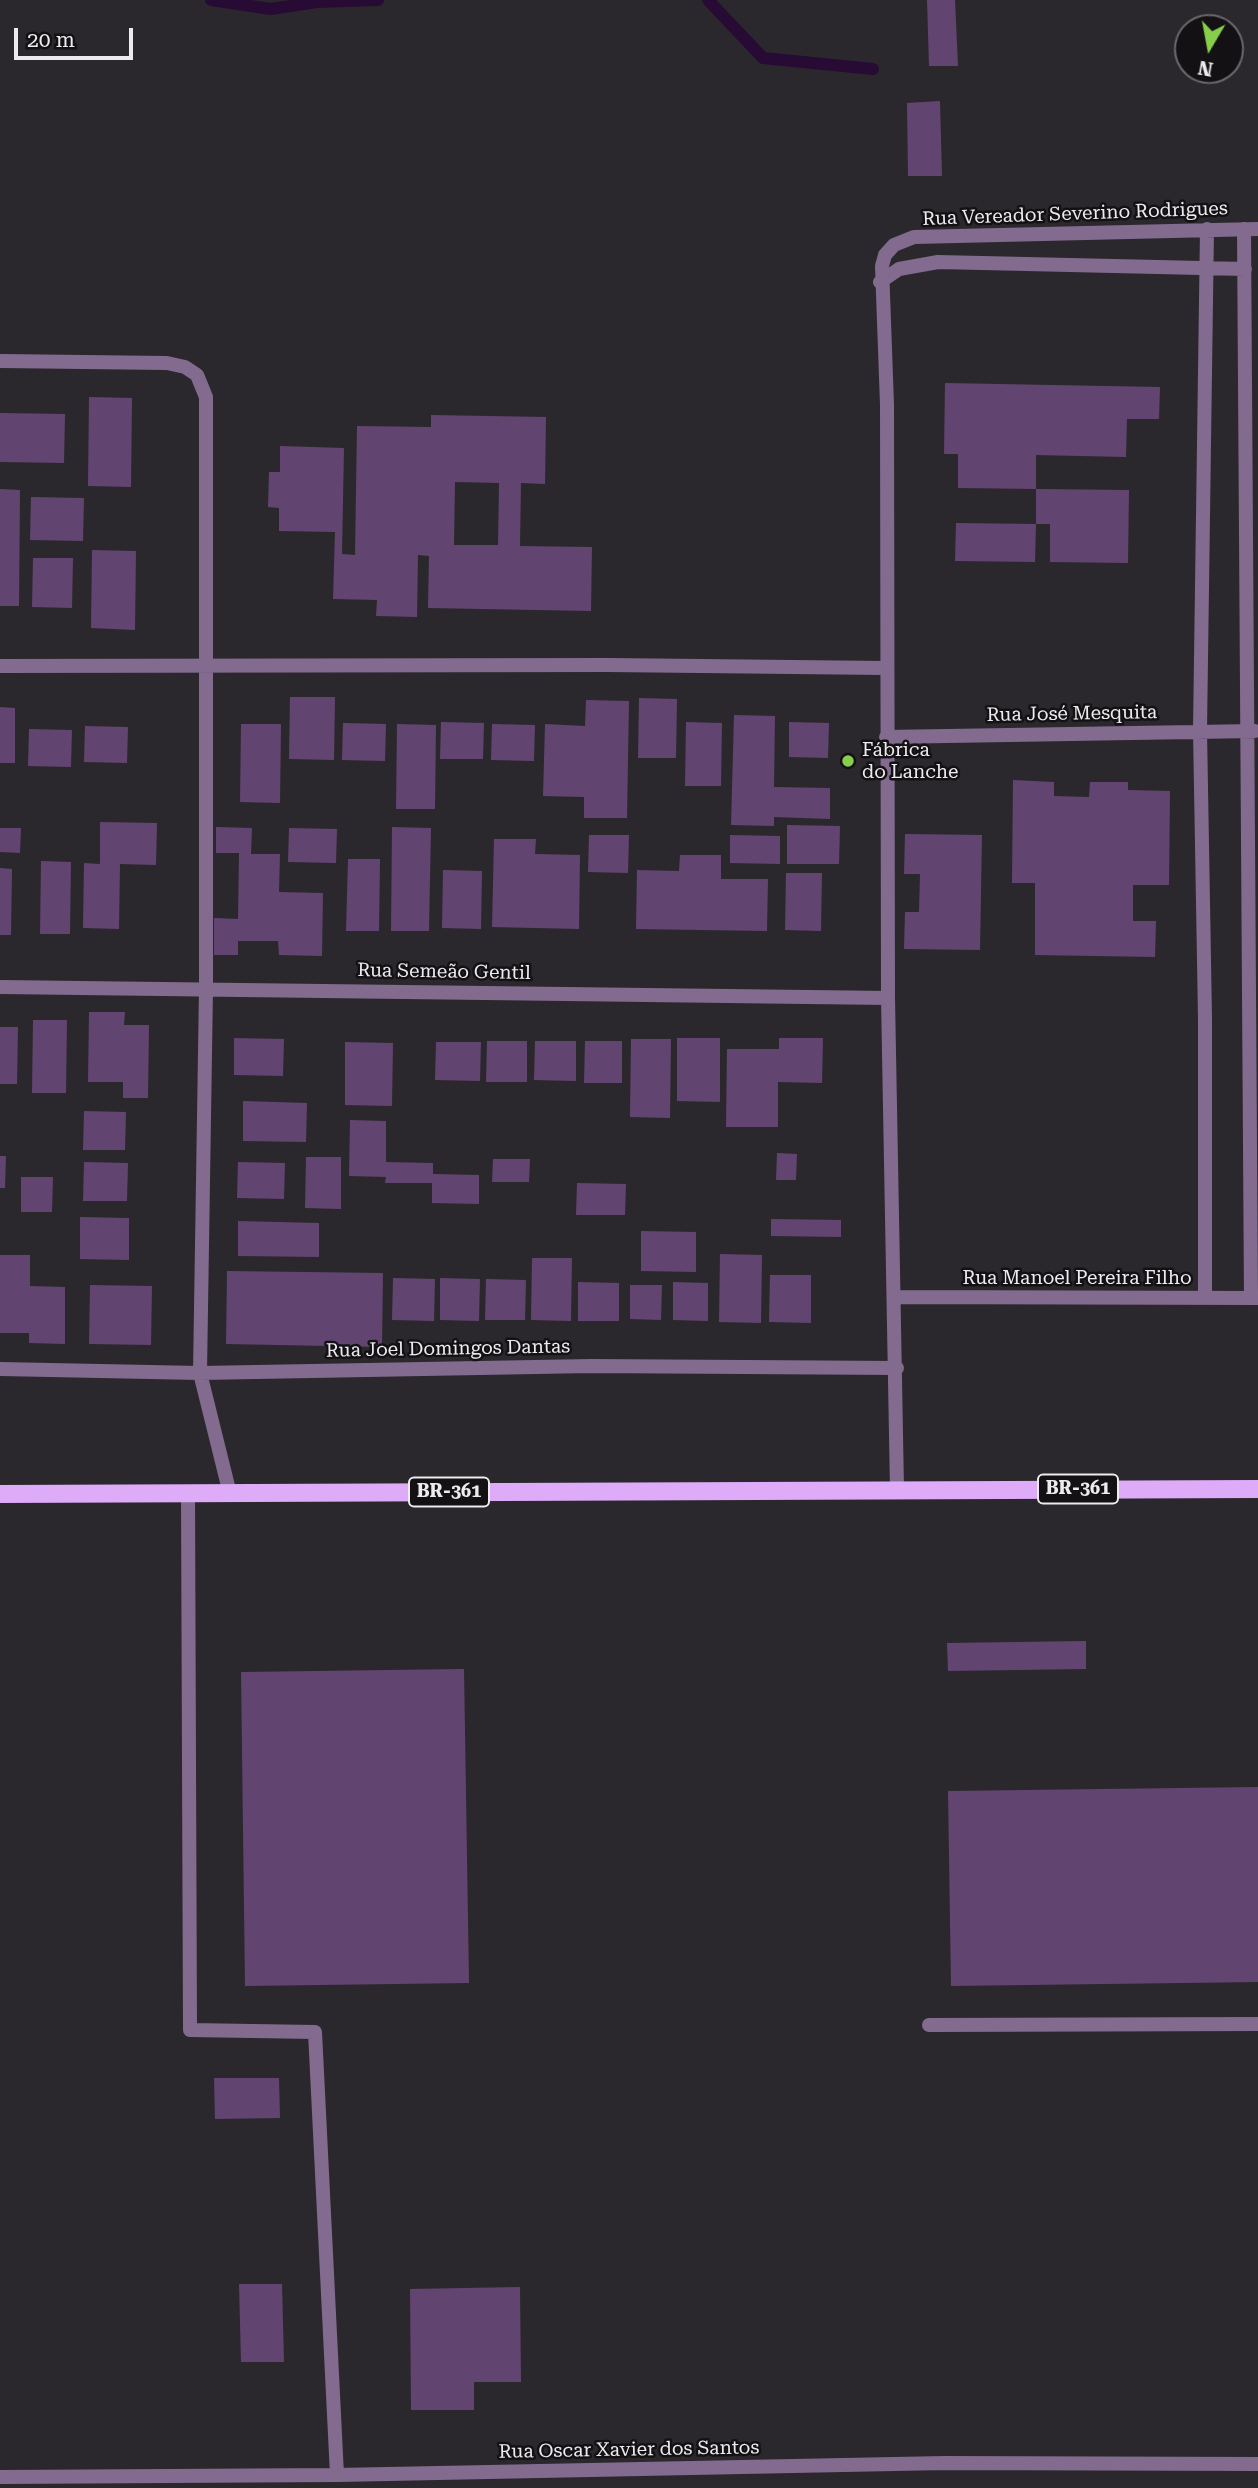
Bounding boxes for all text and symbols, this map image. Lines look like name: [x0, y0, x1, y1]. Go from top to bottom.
scale bar: [18, 14, 136, 58]
north arrow: [1174, 14, 1244, 84]
text: 20 m: [27, 28, 75, 52]
text: N: [1196, 56, 1215, 81]
street label: Rua Vereador Severino Rodrigues: [922, 197, 1228, 231]
street label: Rua José Mesquita: [986, 701, 1158, 727]
place label: Fábrica do Lanche: [862, 739, 958, 783]
marker: Fábrica do Lanche: [840, 753, 856, 769]
street label: Rua Semeão Gentil: [357, 959, 531, 985]
street label: Rua Manoel Pereira Filho: [962, 1267, 1192, 1289]
street label: Rua Joel Domingos Dantas: [326, 1335, 570, 1363]
road number: BR-361: [1038, 1474, 1118, 1504]
road number: BR-361: [409, 1478, 489, 1506]
street label: Rua Oscar Xavier dos Santos: [498, 2436, 760, 2464]

